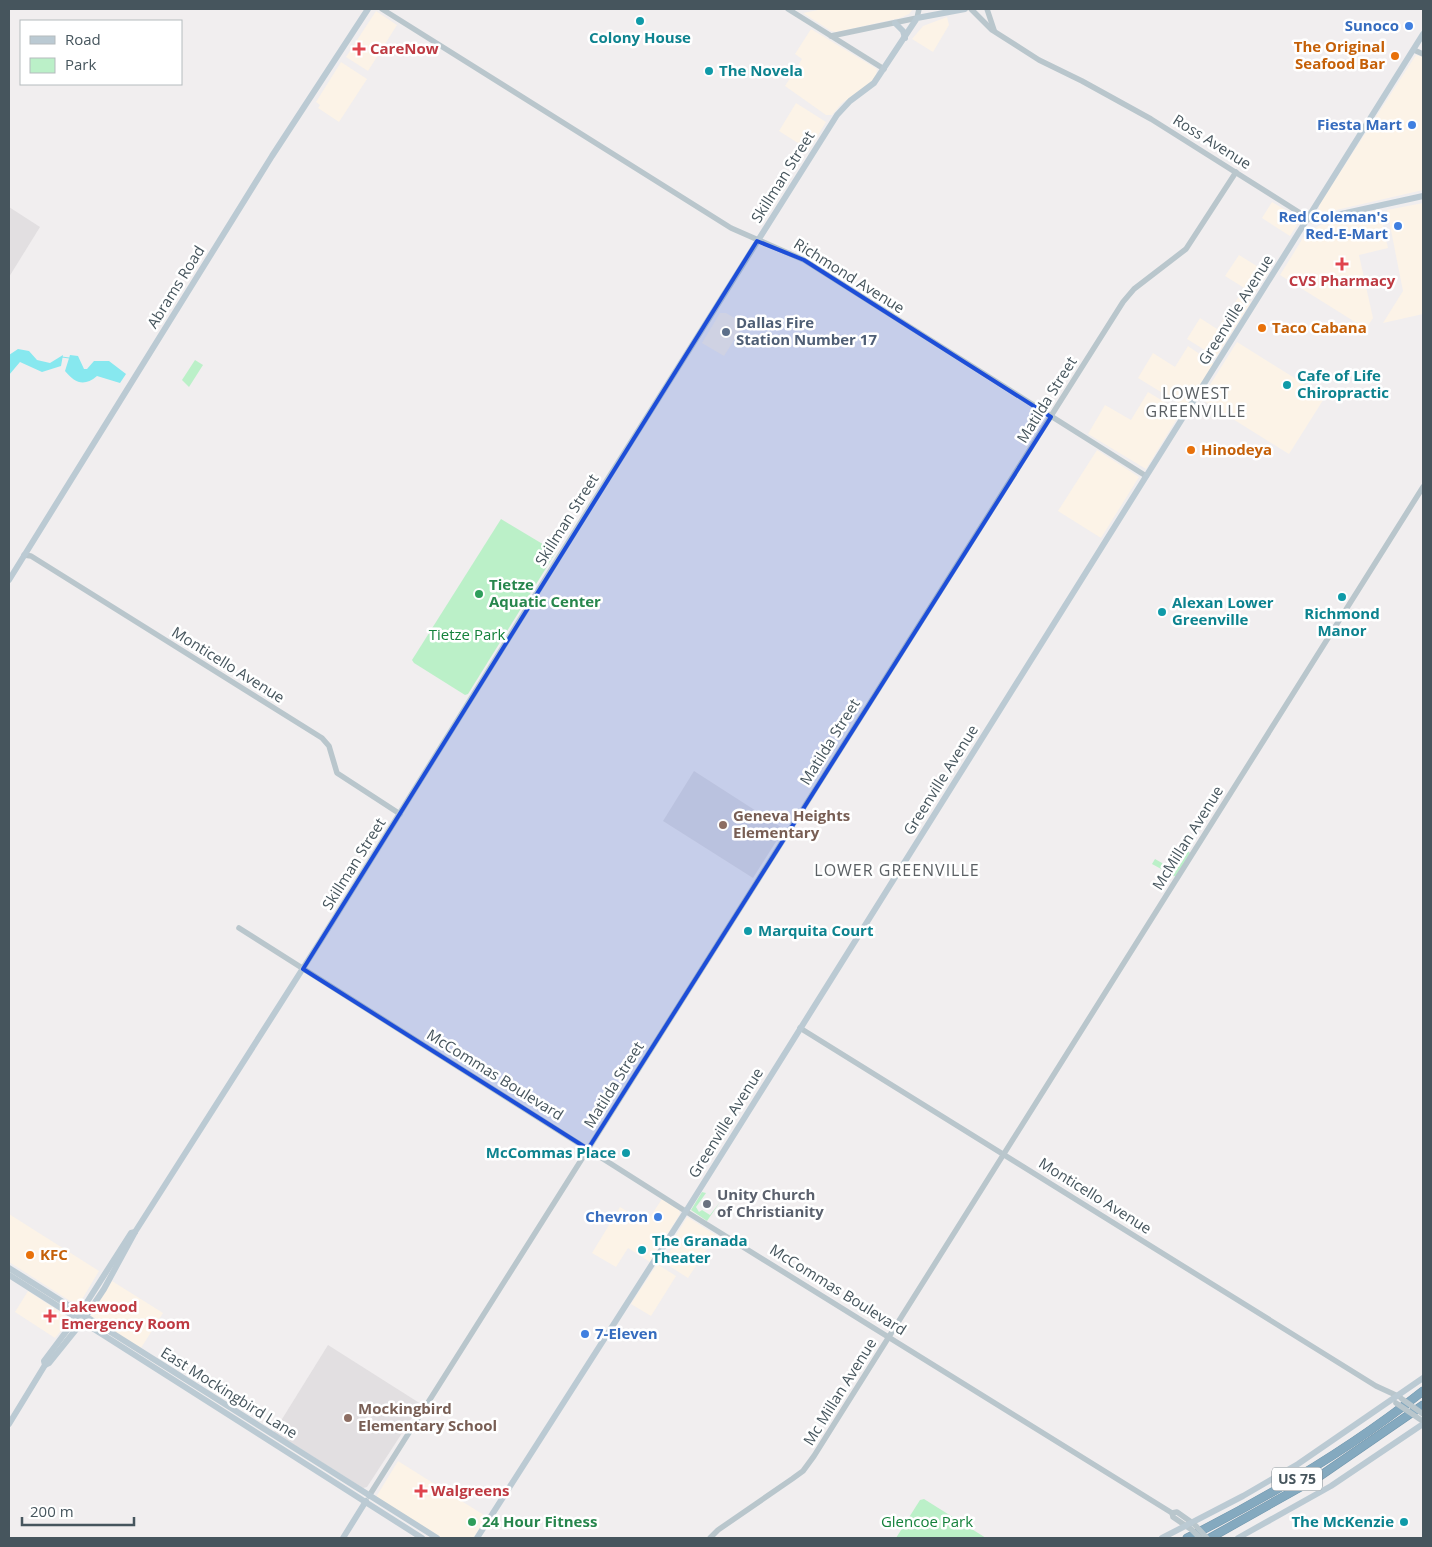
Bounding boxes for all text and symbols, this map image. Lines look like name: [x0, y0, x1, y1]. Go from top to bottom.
marker: Colony House: [634, 15, 646, 27]
place label: Sunoco: [1345, 15, 1399, 35]
legend: [20, 20, 182, 85]
marker: Sunoco: [1403, 20, 1415, 32]
place label: Colony House: [589, 27, 691, 47]
text: Road: [65, 29, 101, 49]
place label: The Original Seafood Bar: [1294, 36, 1385, 73]
place label: CareNow: [370, 38, 439, 58]
marker: CareNow: [352, 42, 366, 56]
marker: The Original Seafood Bar: [1389, 50, 1401, 62]
text: Park: [65, 54, 96, 74]
place label: The Novela: [719, 60, 803, 80]
marker: The Novela: [703, 65, 715, 77]
street label: Ross Avenue: [1170, 109, 1255, 173]
place label: Fiesta Mart: [1317, 114, 1402, 134]
marker: Fiesta Mart: [1406, 119, 1418, 131]
street label: Skillman Street: [746, 127, 818, 226]
place label: Red Coleman's Red-E-Mart: [1278, 206, 1388, 243]
marker: Red Coleman's Red-E-Mart: [1392, 220, 1404, 232]
street label: Richmond Avenue: [790, 233, 909, 317]
street label: Abrams Road: [142, 241, 209, 332]
street label: Greenville Avenue: [1193, 251, 1277, 368]
marker: CVS Pharmacy: [1336, 258, 1348, 270]
place label: CVS Pharmacy: [1289, 270, 1396, 290]
place label: Dallas Fire Station Number 17: [736, 312, 877, 349]
place label: Taco Cabana: [1272, 317, 1367, 337]
marker: Taco Cabana: [1256, 322, 1268, 334]
marker: Dallas Fire Station Number 17: [720, 326, 732, 338]
street label: Matilda Street: [1012, 353, 1081, 446]
place label: Cafe of Life Chiropractic: [1297, 365, 1389, 402]
marker: Cafe of Life Chiropractic: [1281, 379, 1293, 391]
district label: LOWEST GREENVILLE: [1146, 382, 1246, 422]
place label: Hinodeya: [1201, 439, 1272, 459]
marker: Hinodeya: [1185, 444, 1197, 456]
street label: Skillman Street: [530, 470, 602, 569]
place label: Tietze Aquatic Center: [489, 574, 601, 611]
marker: Tietze Aquatic Center: [473, 588, 485, 600]
marker: Richmond Manor: [1336, 591, 1348, 603]
place label: Alexan Lower Greenville: [1172, 592, 1274, 629]
place label: Richmond Manor: [1304, 603, 1380, 640]
marker: Alexan Lower Greenville: [1156, 606, 1168, 618]
street label: Monticello Avenue: [168, 621, 289, 707]
park label: Tietze Park: [429, 624, 505, 644]
street label: Matilda Street: [795, 695, 864, 788]
street label: Greenville Avenue: [898, 721, 982, 838]
street label: McMillan Avenue: [1147, 782, 1227, 893]
place label: Geneva Heights Elementary: [733, 805, 850, 842]
street label: Skillman Street: [317, 814, 389, 913]
marker: Geneva Heights Elementary: [717, 819, 729, 831]
district label: LOWER GREENVILLE: [814, 859, 980, 881]
place label: Marquita Court: [758, 920, 874, 940]
marker: Marquita Court: [742, 925, 754, 937]
street label: McCommas Boulevard: [423, 1024, 568, 1124]
street label: Matilda Street: [579, 1038, 648, 1131]
street label: Greenville Avenue: [683, 1064, 767, 1181]
place label: McCommas Place: [486, 1142, 616, 1162]
marker: McCommas Place: [620, 1147, 632, 1159]
street label: Monticello Avenue: [1035, 1152, 1156, 1238]
place label: Unity Church of Christianity: [717, 1184, 824, 1221]
marker: Unity Church of Christianity: [701, 1198, 713, 1210]
place label: Chevron: [585, 1206, 648, 1226]
marker: Chevron: [652, 1211, 664, 1223]
place label: The Granada Theater: [652, 1230, 748, 1267]
street label: McCommas Boulevard: [766, 1239, 911, 1339]
place label: KFC: [40, 1244, 68, 1264]
marker: The Granada Theater: [636, 1244, 648, 1256]
marker: KFC: [24, 1249, 36, 1261]
place label: Lakewood Emergency Room: [61, 1296, 190, 1333]
marker: Lakewood Emergency Room: [43, 1309, 57, 1323]
place label: 7-Eleven: [595, 1323, 658, 1343]
marker: 7-Eleven: [579, 1328, 591, 1340]
street label: Mc Millan Avenue: [798, 1334, 880, 1449]
street label: East Mockingbird Lane: [157, 1342, 302, 1442]
place label: Mockingbird Elementary School: [358, 1398, 497, 1435]
marker: Mockingbird Elementary School: [342, 1412, 354, 1424]
road number: US 75: [1272, 1468, 1322, 1490]
place label: Walgreens: [431, 1480, 509, 1500]
marker: Walgreens: [415, 1485, 427, 1497]
scale bar: [22, 1494, 135, 1526]
text: 200 m: [30, 1501, 74, 1521]
place label: 24 Hour Fitness: [482, 1511, 597, 1531]
park label: Glencoe Park: [881, 1511, 973, 1531]
place label: The McKenzie: [1291, 1511, 1394, 1531]
marker: 24 Hour Fitness: [466, 1516, 478, 1528]
marker: The McKenzie: [1398, 1516, 1410, 1528]

